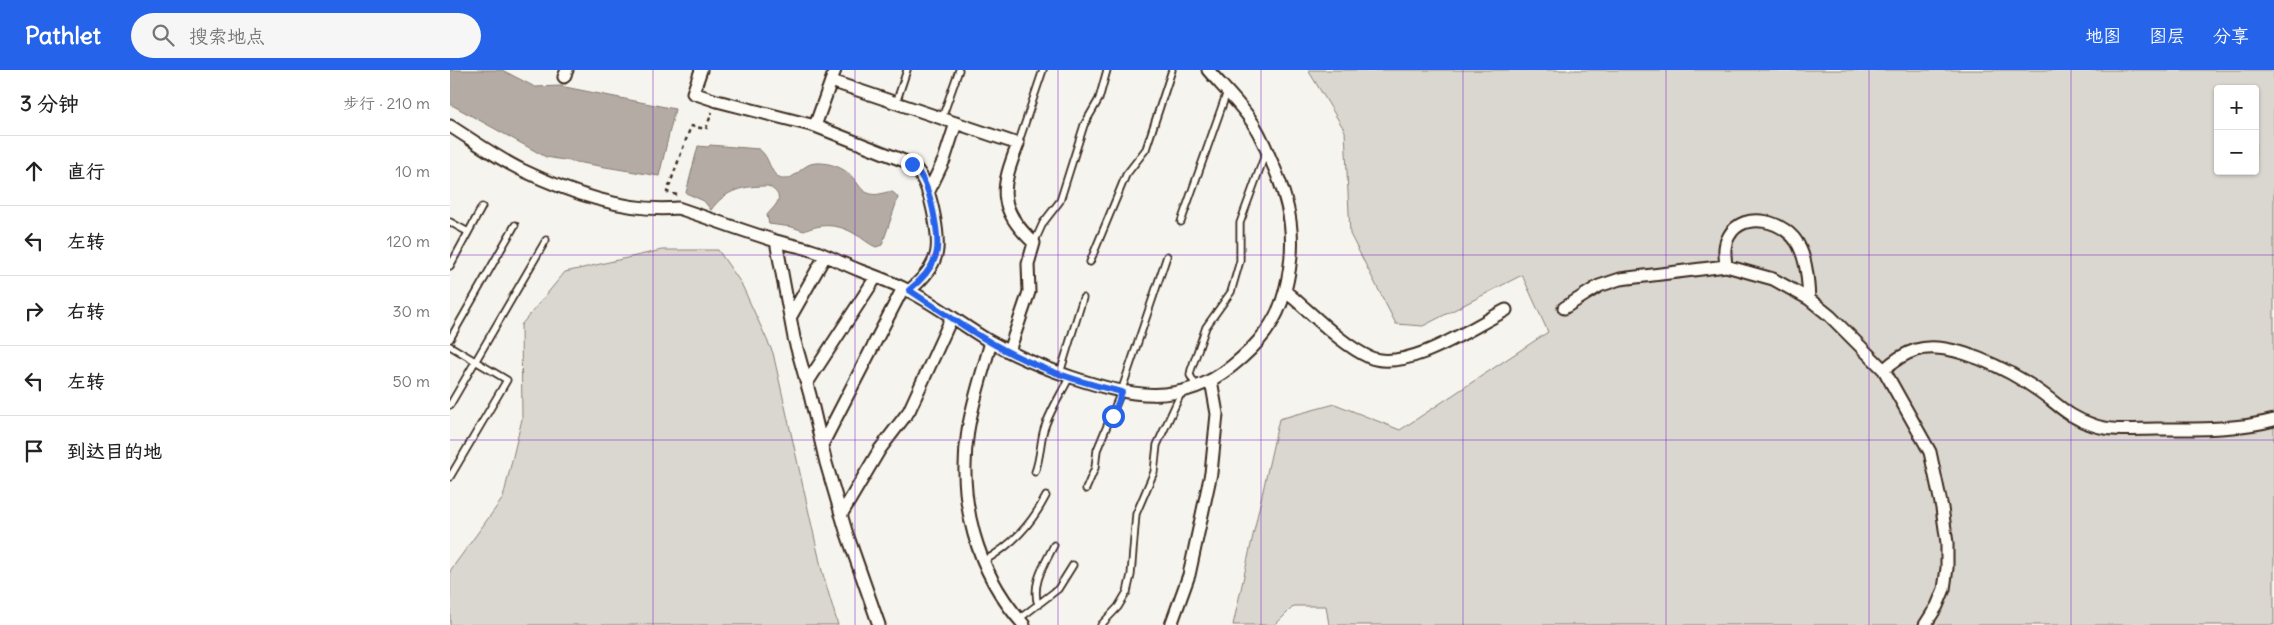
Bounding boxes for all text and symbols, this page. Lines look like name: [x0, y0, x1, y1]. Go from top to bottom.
search box: [131, 13, 481, 58]
text: Pathlet: [25, 20, 101, 50]
icon: search: [149, 21, 177, 49]
text: 搜索地点: [189, 24, 265, 48]
text: 地图: [2085, 24, 2121, 47]
text: 图层: [2149, 24, 2185, 47]
text: 分享: [2213, 24, 2249, 47]
map controls: [2214, 85, 2259, 175]
button: +: [2214, 85, 2259, 130]
text: 3 分钟: [20, 90, 79, 117]
text: 步行 · 210 m: [343, 93, 430, 113]
button: −: [2214, 130, 2259, 175]
route end: [901, 153, 924, 176]
icon: ahead: [20, 157, 48, 185]
text: 直行: [67, 159, 105, 183]
text: 10 m: [395, 161, 430, 181]
icon: left: [20, 227, 48, 255]
text: 左转: [67, 229, 105, 253]
text: 120 m: [387, 231, 430, 251]
icon: right: [20, 297, 48, 325]
text: 右转: [67, 299, 105, 323]
text: 30 m: [393, 301, 430, 321]
icon: left: [20, 367, 48, 395]
text: 左转: [67, 369, 105, 393]
text: 50 m: [392, 371, 430, 391]
route start: [1102, 405, 1125, 428]
icon: arrive: [20, 437, 48, 465]
text: 到达目的地: [67, 439, 162, 463]

